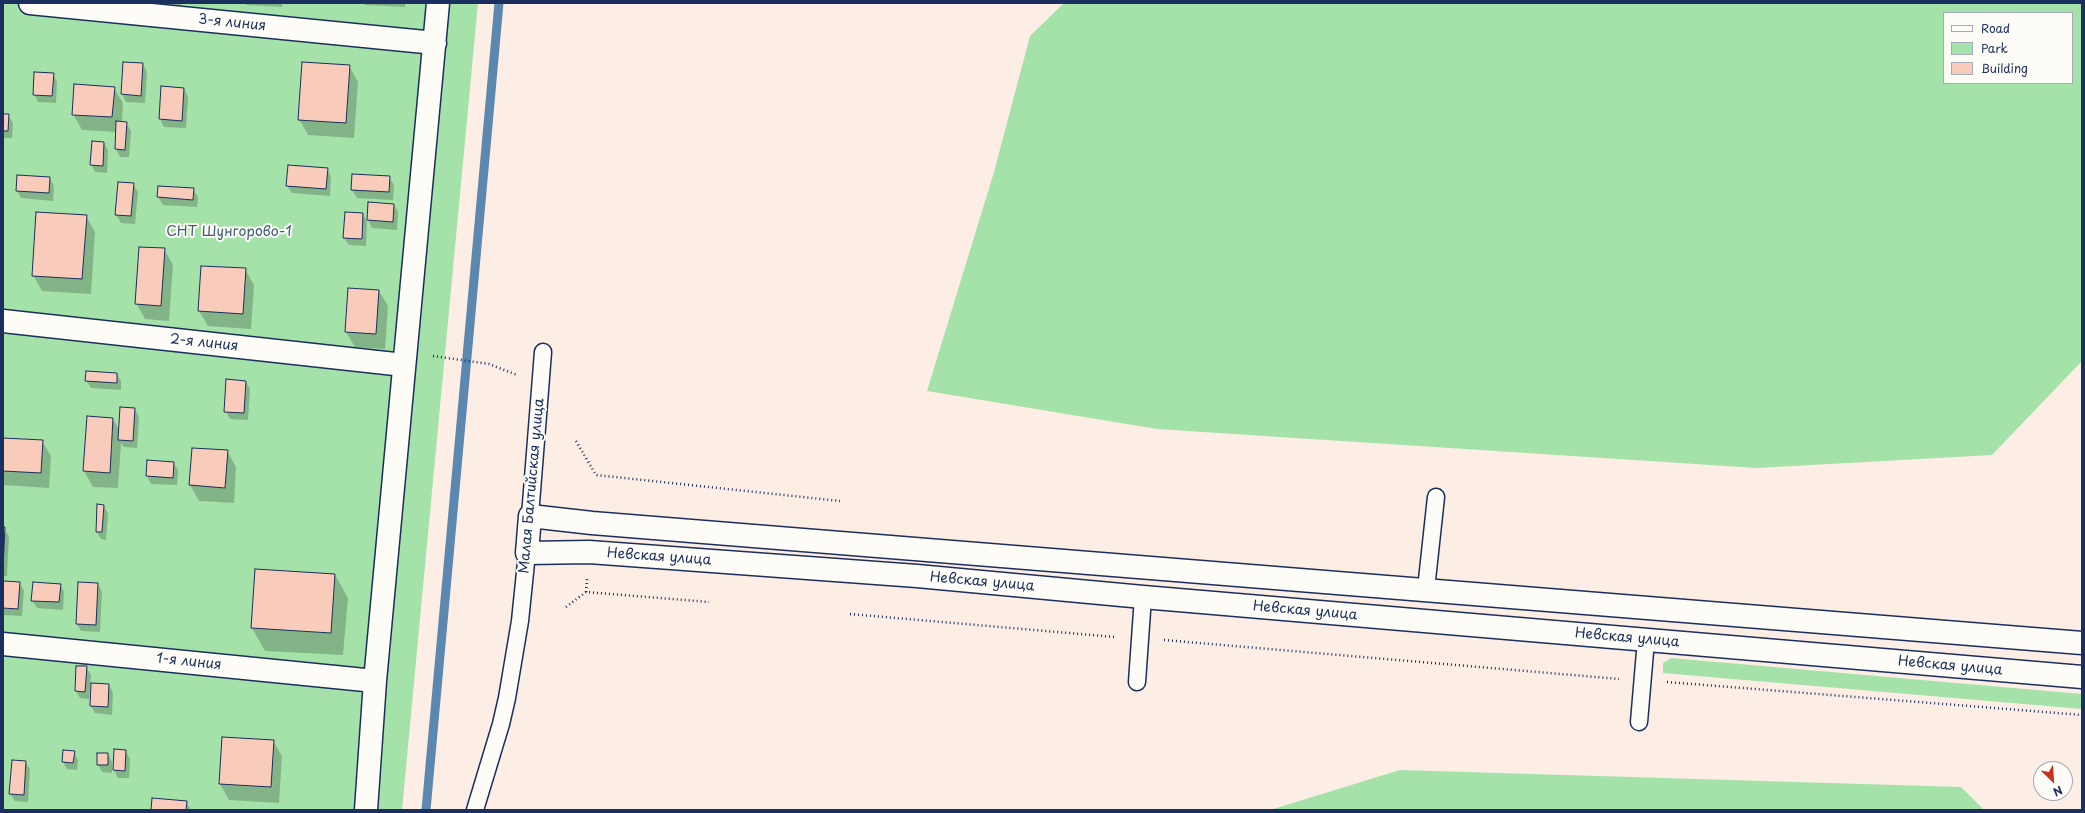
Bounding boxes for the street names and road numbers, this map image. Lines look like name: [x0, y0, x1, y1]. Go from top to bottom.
street label: 3-я линия: [197, 11, 267, 35]
street label: 2-я линия: [169, 331, 239, 355]
street label: Малая Балтийская улица: [516, 398, 548, 574]
street label: Невская улица: [606, 545, 712, 569]
street label: Невская улица: [929, 569, 1035, 595]
street label: Невская улица: [1252, 598, 1358, 624]
street label: Невская улица: [1574, 625, 1680, 651]
street label: 1-я линия: [156, 650, 222, 674]
street label: Невская улица: [1897, 653, 2003, 679]

